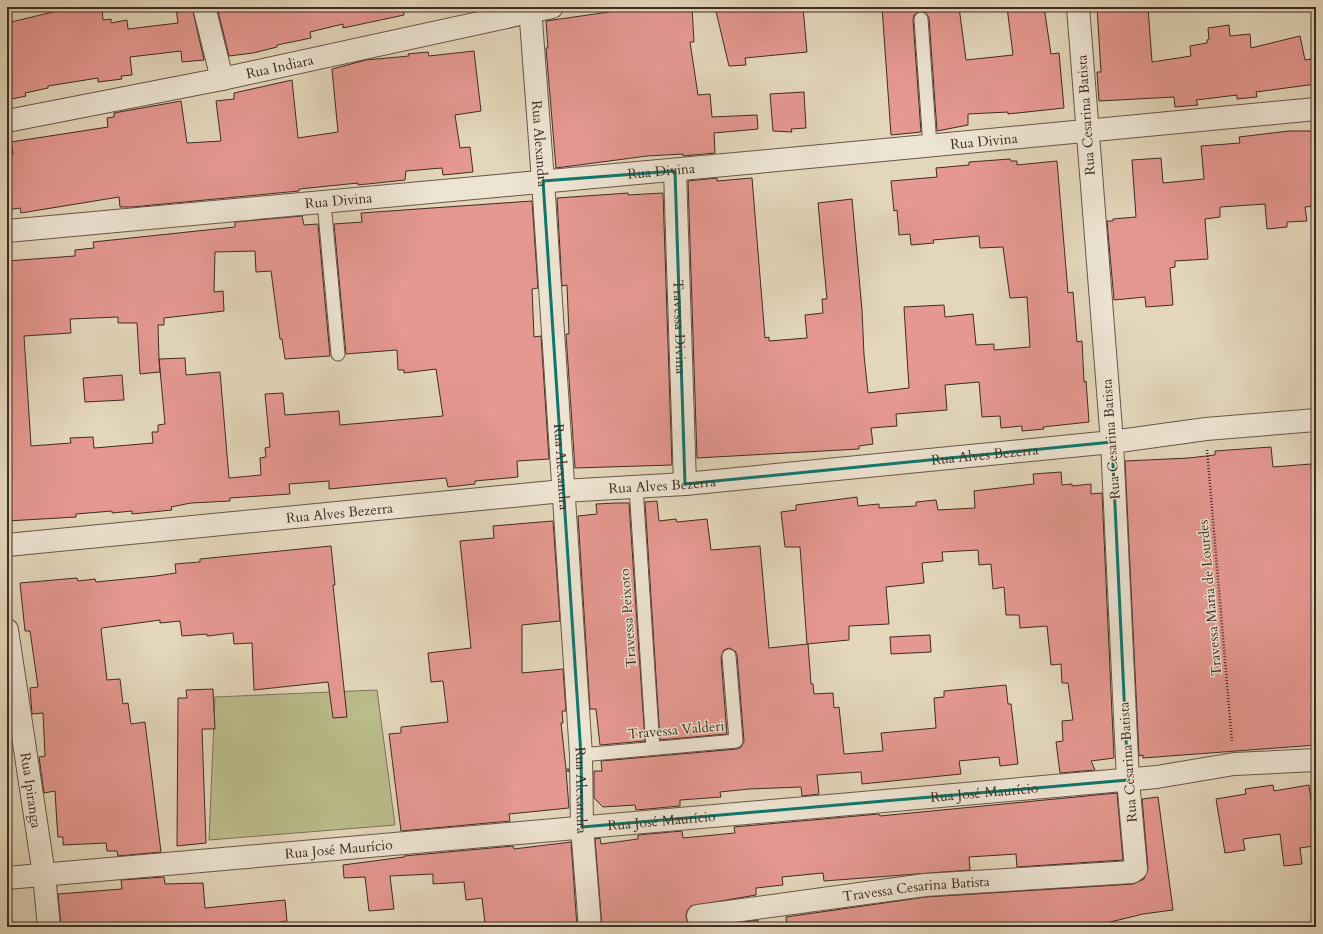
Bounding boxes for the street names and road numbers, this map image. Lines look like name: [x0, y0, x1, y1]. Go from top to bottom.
street label: Rua Indiara: [244, 50, 315, 83]
street label: Rua Cesarina Batista: [1072, 54, 1100, 176]
street label: Rua Alexandra: [528, 100, 553, 187]
street label: Rua Divina: [949, 128, 1018, 154]
street label: Rua Divina: [627, 158, 696, 183]
street label: Rua Divina: [304, 188, 373, 213]
street label: Travessa Divina: [669, 279, 691, 374]
street label: Rua Cesarina Batista: [1097, 378, 1125, 500]
street label: Rua Alexandra: [550, 423, 574, 511]
street label: Rua Alves Bezerra: [930, 440, 1039, 469]
street label: Rua Alves Bezerra: [608, 472, 717, 498]
street label: Rua Alves Bezerra: [285, 498, 394, 527]
street label: Travessa Maria de Lourdes: [1194, 519, 1226, 677]
street label: Travessa Peixoto: [615, 567, 641, 668]
street label: Rua Cesarina Batista: [1114, 701, 1142, 823]
street label: Travessa Valderi: [627, 716, 725, 744]
street label: Rua Alexandra: [571, 746, 592, 834]
street label: Rua Ipiranga: [16, 751, 46, 829]
street label: Rua José Maurício: [929, 778, 1039, 806]
street label: Rua José Maurício: [607, 806, 717, 835]
street label: Rua José Maurício: [284, 835, 394, 863]
street label: Travessa Cesarina Batista: [841, 871, 990, 906]

